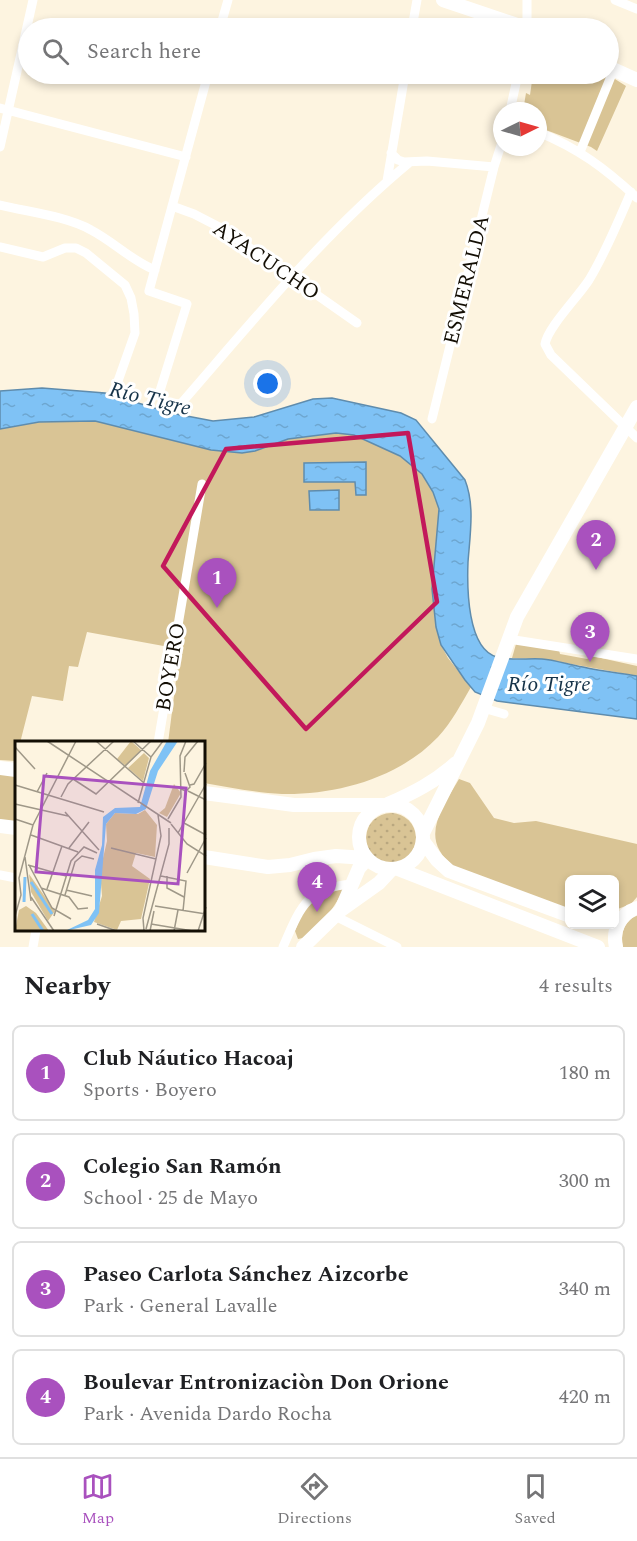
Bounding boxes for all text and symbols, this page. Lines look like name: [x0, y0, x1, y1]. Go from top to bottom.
search box: [18, 18, 619, 84]
icon: search: [39, 35, 72, 68]
text: Search here: [87, 35, 201, 68]
north arrow: [493, 102, 547, 156]
street label: ESMERALDA: [435, 211, 499, 348]
street label: AYACUCHO: [206, 213, 326, 309]
your location: [253, 369, 282, 398]
water label: Río Tigre: [106, 373, 194, 425]
pin: 2: [576, 520, 616, 570]
pin: 1: [198, 558, 236, 608]
pin: 3: [570, 612, 610, 662]
street label: BOYERO: [147, 620, 195, 714]
water label: Río Tigre: [507, 668, 591, 701]
inset map: [15, 741, 206, 932]
pin: 4: [298, 862, 336, 912]
map controls: [565, 875, 619, 929]
button: layers: [565, 875, 619, 929]
text: Nearby: [24, 966, 110, 1006]
text: 4 results: [539, 971, 613, 1001]
text: Club Náutico Hacoaj: [83, 1042, 294, 1075]
text: 1: [40, 1058, 51, 1088]
text: 180 m: [559, 1058, 611, 1088]
text: Sports · Boyero: [83, 1075, 217, 1105]
text: Colegio San Ramón: [83, 1150, 282, 1183]
text: 2: [40, 1166, 51, 1196]
text: 300 m: [559, 1166, 611, 1196]
text: School · 25 de Mayo: [83, 1183, 258, 1213]
text: Paseo Carlota Sánchez Aizcorbe: [83, 1258, 409, 1291]
text: 3: [40, 1274, 51, 1304]
text: 340 m: [559, 1274, 611, 1304]
text: Park · General Lavalle: [83, 1291, 277, 1321]
text: Boulevar Entronizaciòn Don Orione: [83, 1366, 449, 1399]
text: 4: [40, 1382, 51, 1412]
text: 420 m: [559, 1382, 611, 1412]
text: Park · Avenida Dardo Rocha: [83, 1399, 332, 1429]
tab: Map: [81, 1470, 114, 1530]
tab: Directions: [277, 1470, 352, 1530]
tab: Saved: [515, 1470, 556, 1530]

